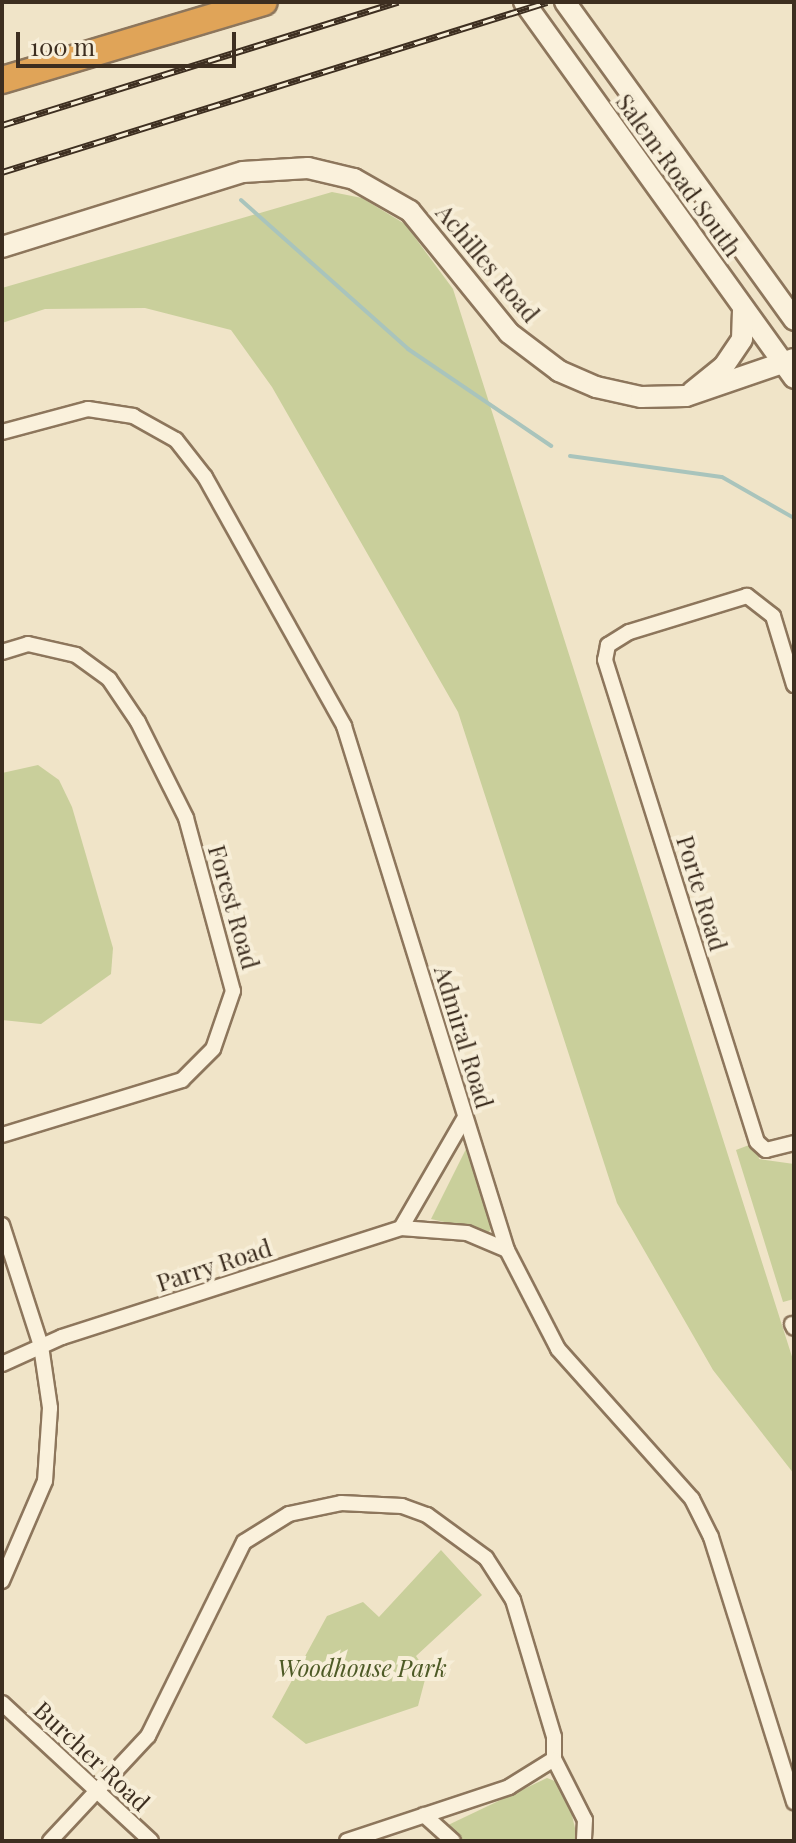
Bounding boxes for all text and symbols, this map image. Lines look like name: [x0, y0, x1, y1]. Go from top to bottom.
scale bar: [20, 16, 240, 66]
text: 100 m: [30, 30, 95, 62]
street label: Salem Road South: [610, 88, 748, 262]
street label: Achilles Road: [430, 198, 546, 328]
street label: Porte Road: [671, 832, 733, 954]
street label: Forest Road: [202, 841, 266, 973]
street label: Admiral Road: [429, 962, 499, 1112]
street label: Parry Road: [153, 1233, 275, 1297]
park label: Woodhouse Park: [277, 1654, 447, 1682]
street label: Burcher Road: [28, 1695, 156, 1817]

